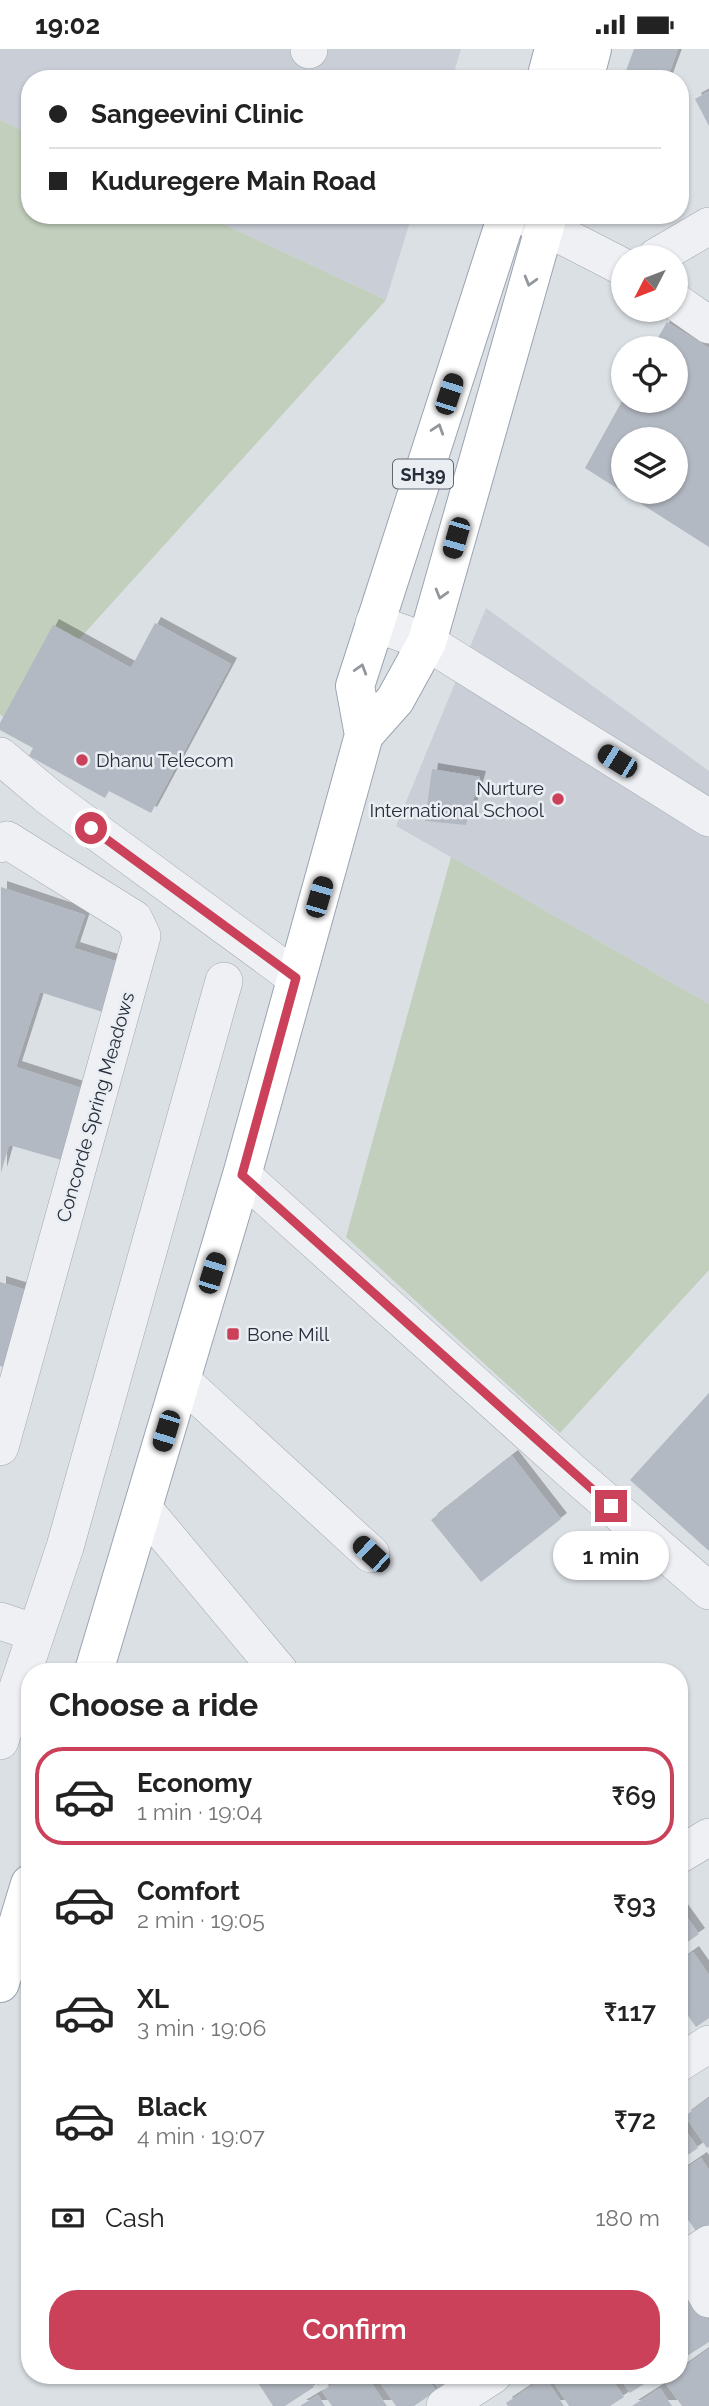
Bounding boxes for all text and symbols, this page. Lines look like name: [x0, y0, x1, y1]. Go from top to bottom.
text: 19:02: [35, 10, 100, 40]
text: Sangeevini Clinic: [91, 99, 304, 129]
text: Kuduregere Main Road: [91, 166, 376, 196]
north arrow: [611, 245, 688, 322]
map controls: [611, 245, 688, 504]
one-way arrow: [523, 275, 538, 287]
button: locate: [611, 336, 688, 413]
car: [433, 371, 466, 417]
one-way arrow: [430, 423, 444, 435]
button: layers: [611, 427, 688, 504]
road number: SH39: [393, 459, 453, 489]
car: [441, 515, 472, 561]
one-way arrow: [434, 588, 449, 600]
one-way arrow: [352, 663, 367, 675]
car: [594, 741, 641, 781]
place label: Dhanu Telecom: [96, 749, 234, 771]
marker: Dhanu Telecom: [74, 752, 90, 768]
place label: Nurture International School: [369, 777, 545, 821]
marker: Nurture International School: [550, 791, 566, 807]
route start: [75, 812, 107, 844]
car: [304, 874, 335, 920]
street label: Concorde Spring Meadows: [52, 989, 138, 1225]
car: [196, 1250, 229, 1296]
place label: Bone Mill: [247, 1323, 330, 1345]
marker: Bone Mill: [225, 1326, 241, 1342]
car: [150, 1408, 183, 1454]
route end: [595, 1490, 627, 1522]
callout: 1 min: [553, 1531, 669, 1579]
car: [349, 1532, 394, 1576]
text: 1 min: [582, 1542, 640, 1569]
text: Choose a ride: [49, 1686, 258, 1723]
icon: car: [53, 1765, 116, 1828]
text: Economy: [137, 1768, 252, 1798]
text: ₹69: [611, 1781, 656, 1811]
text: 1 min · 19:04: [137, 1798, 263, 1825]
icon: car: [53, 1873, 116, 1936]
text: Comfort: [137, 1876, 240, 1906]
text: ₹93: [613, 1889, 656, 1919]
text: 2 min · 19:05: [137, 1906, 265, 1933]
icon: car: [53, 1981, 116, 2044]
text: XL: [137, 1984, 169, 2014]
text: ₹117: [604, 1997, 656, 2027]
text: 3 min · 19:06: [137, 2014, 266, 2041]
icon: car: [53, 2089, 116, 2152]
text: Black: [137, 2092, 207, 2122]
text: ₹72: [614, 2105, 656, 2135]
text: 4 min · 19:07: [137, 2122, 265, 2149]
icon: cash: [49, 2199, 87, 2237]
text: Cash: [105, 2203, 165, 2233]
text: 180 m: [595, 2204, 660, 2231]
button: Confirm: [49, 2290, 660, 2370]

